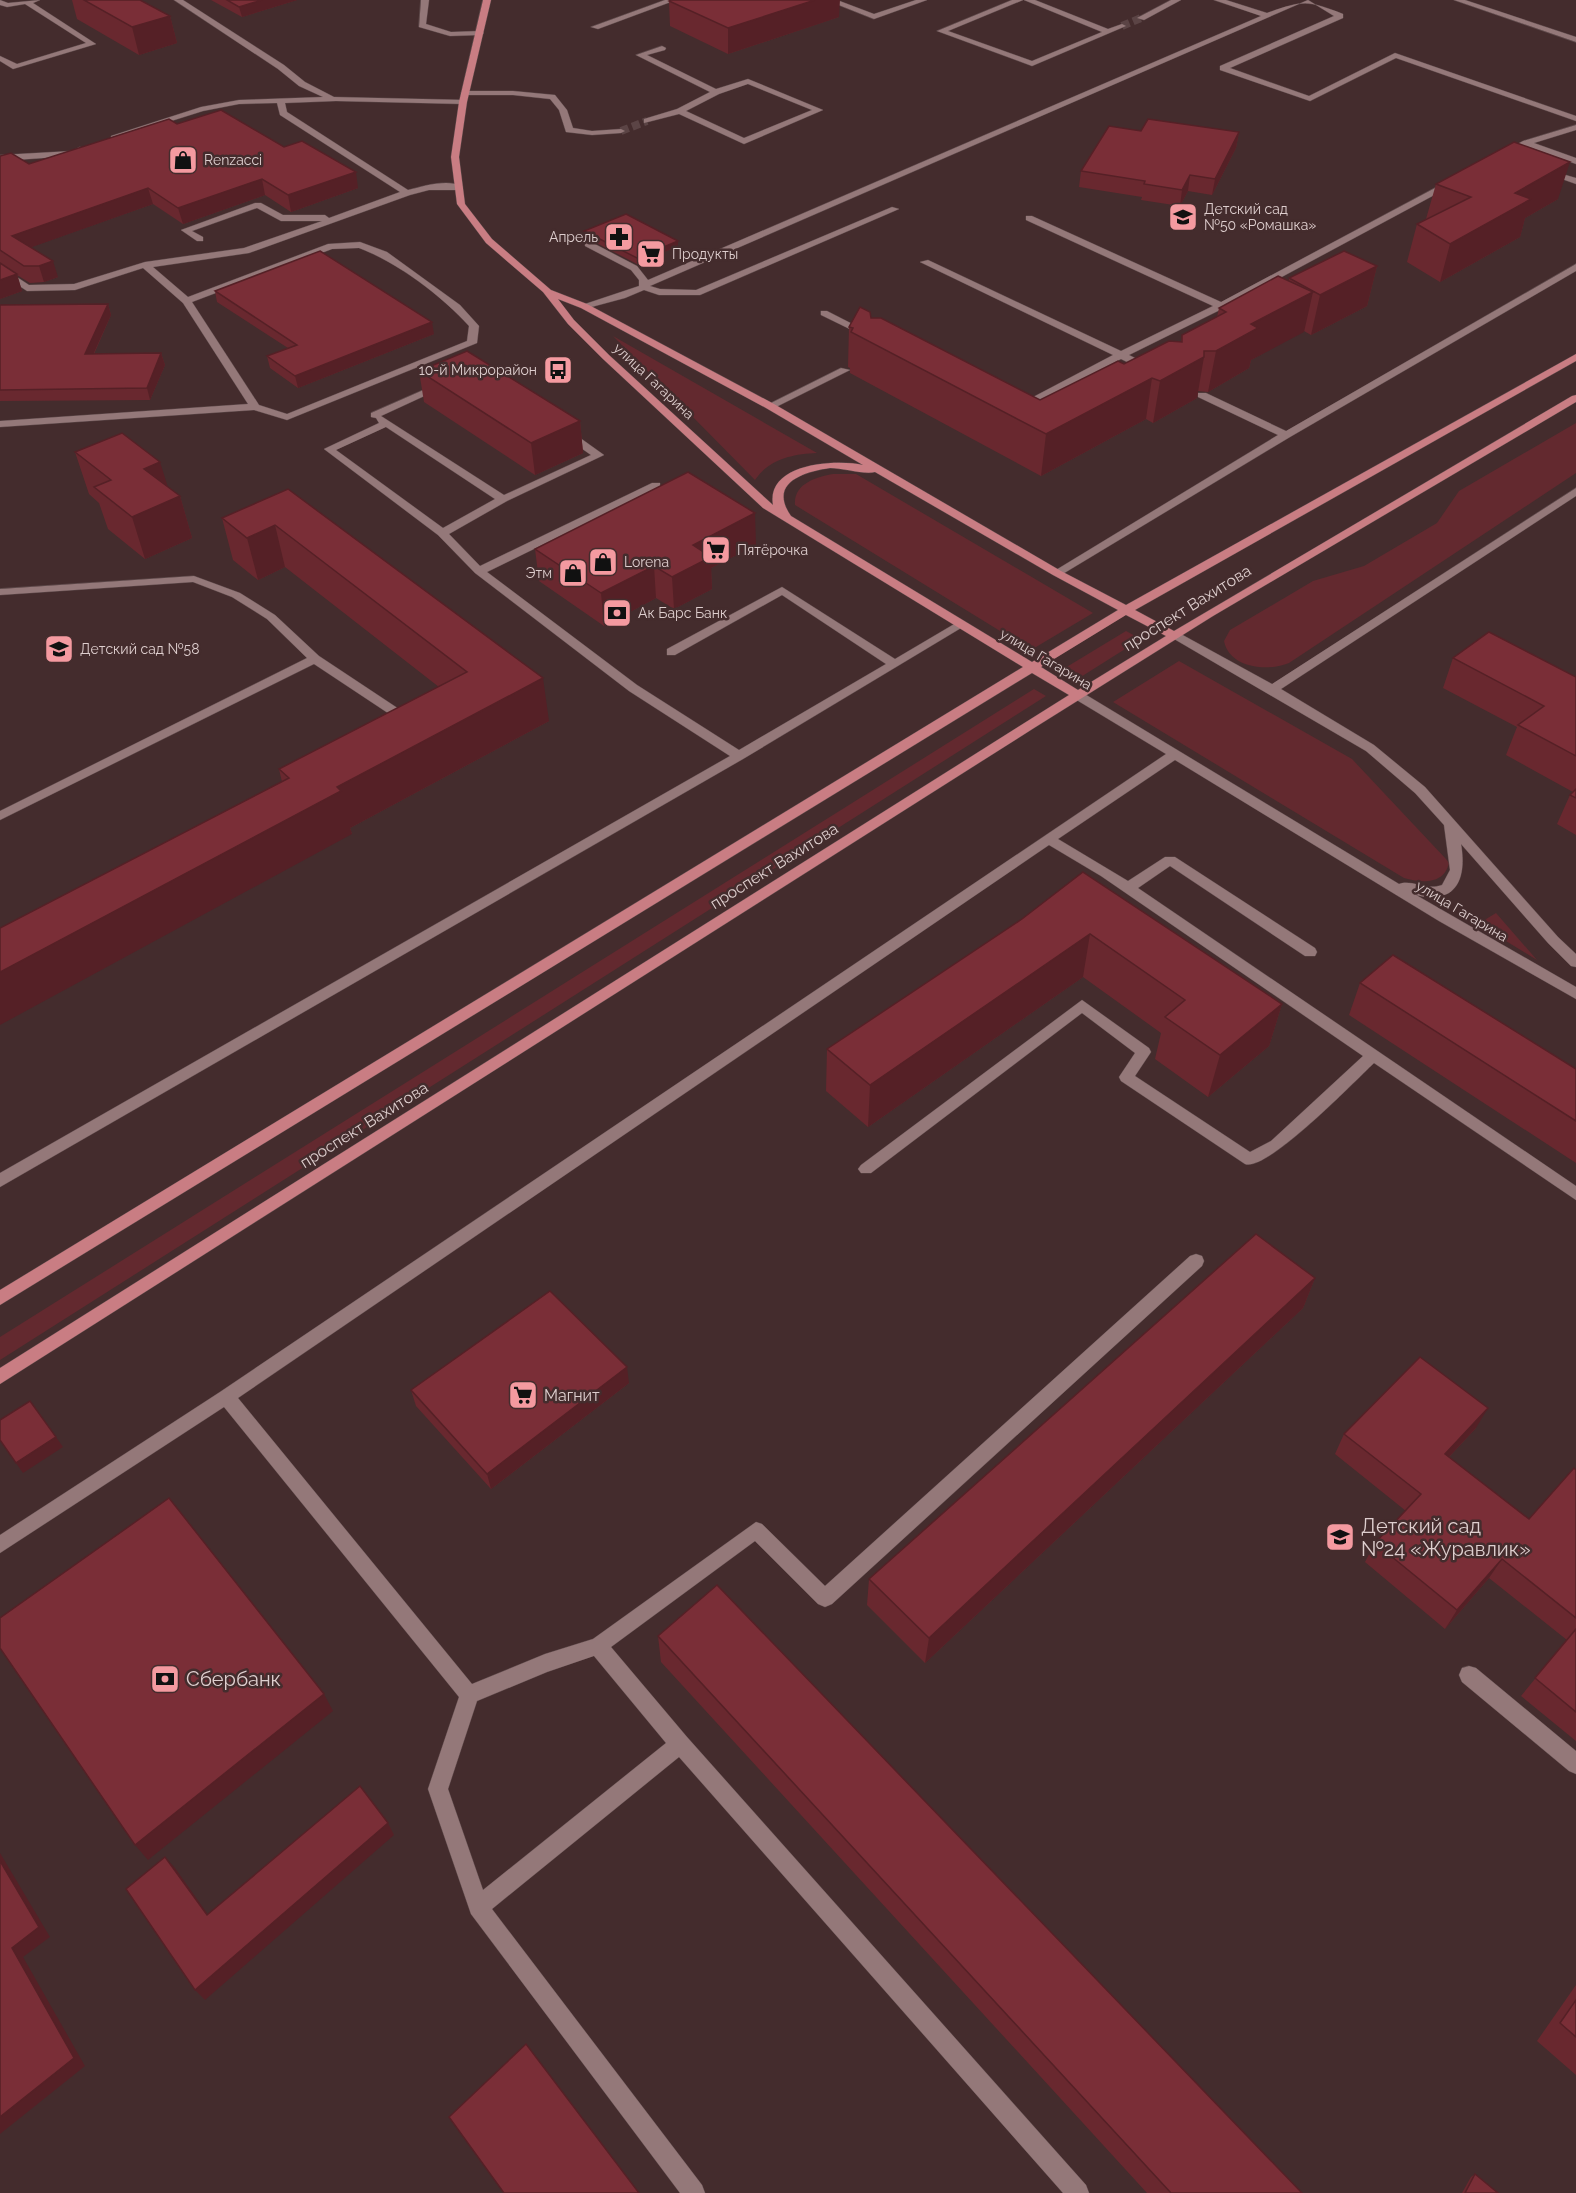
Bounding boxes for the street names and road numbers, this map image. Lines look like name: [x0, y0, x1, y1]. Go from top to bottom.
street label: улица Гагарина: [610, 340, 698, 422]
street label: проспект Вахитова: [1120, 561, 1254, 655]
street label: улица Гагарина: [997, 625, 1095, 693]
street label: проспект Вахитова: [707, 819, 841, 913]
street label: улица Гагарина: [1413, 877, 1511, 945]
street label: проспект Вахитова: [297, 1078, 431, 1172]

